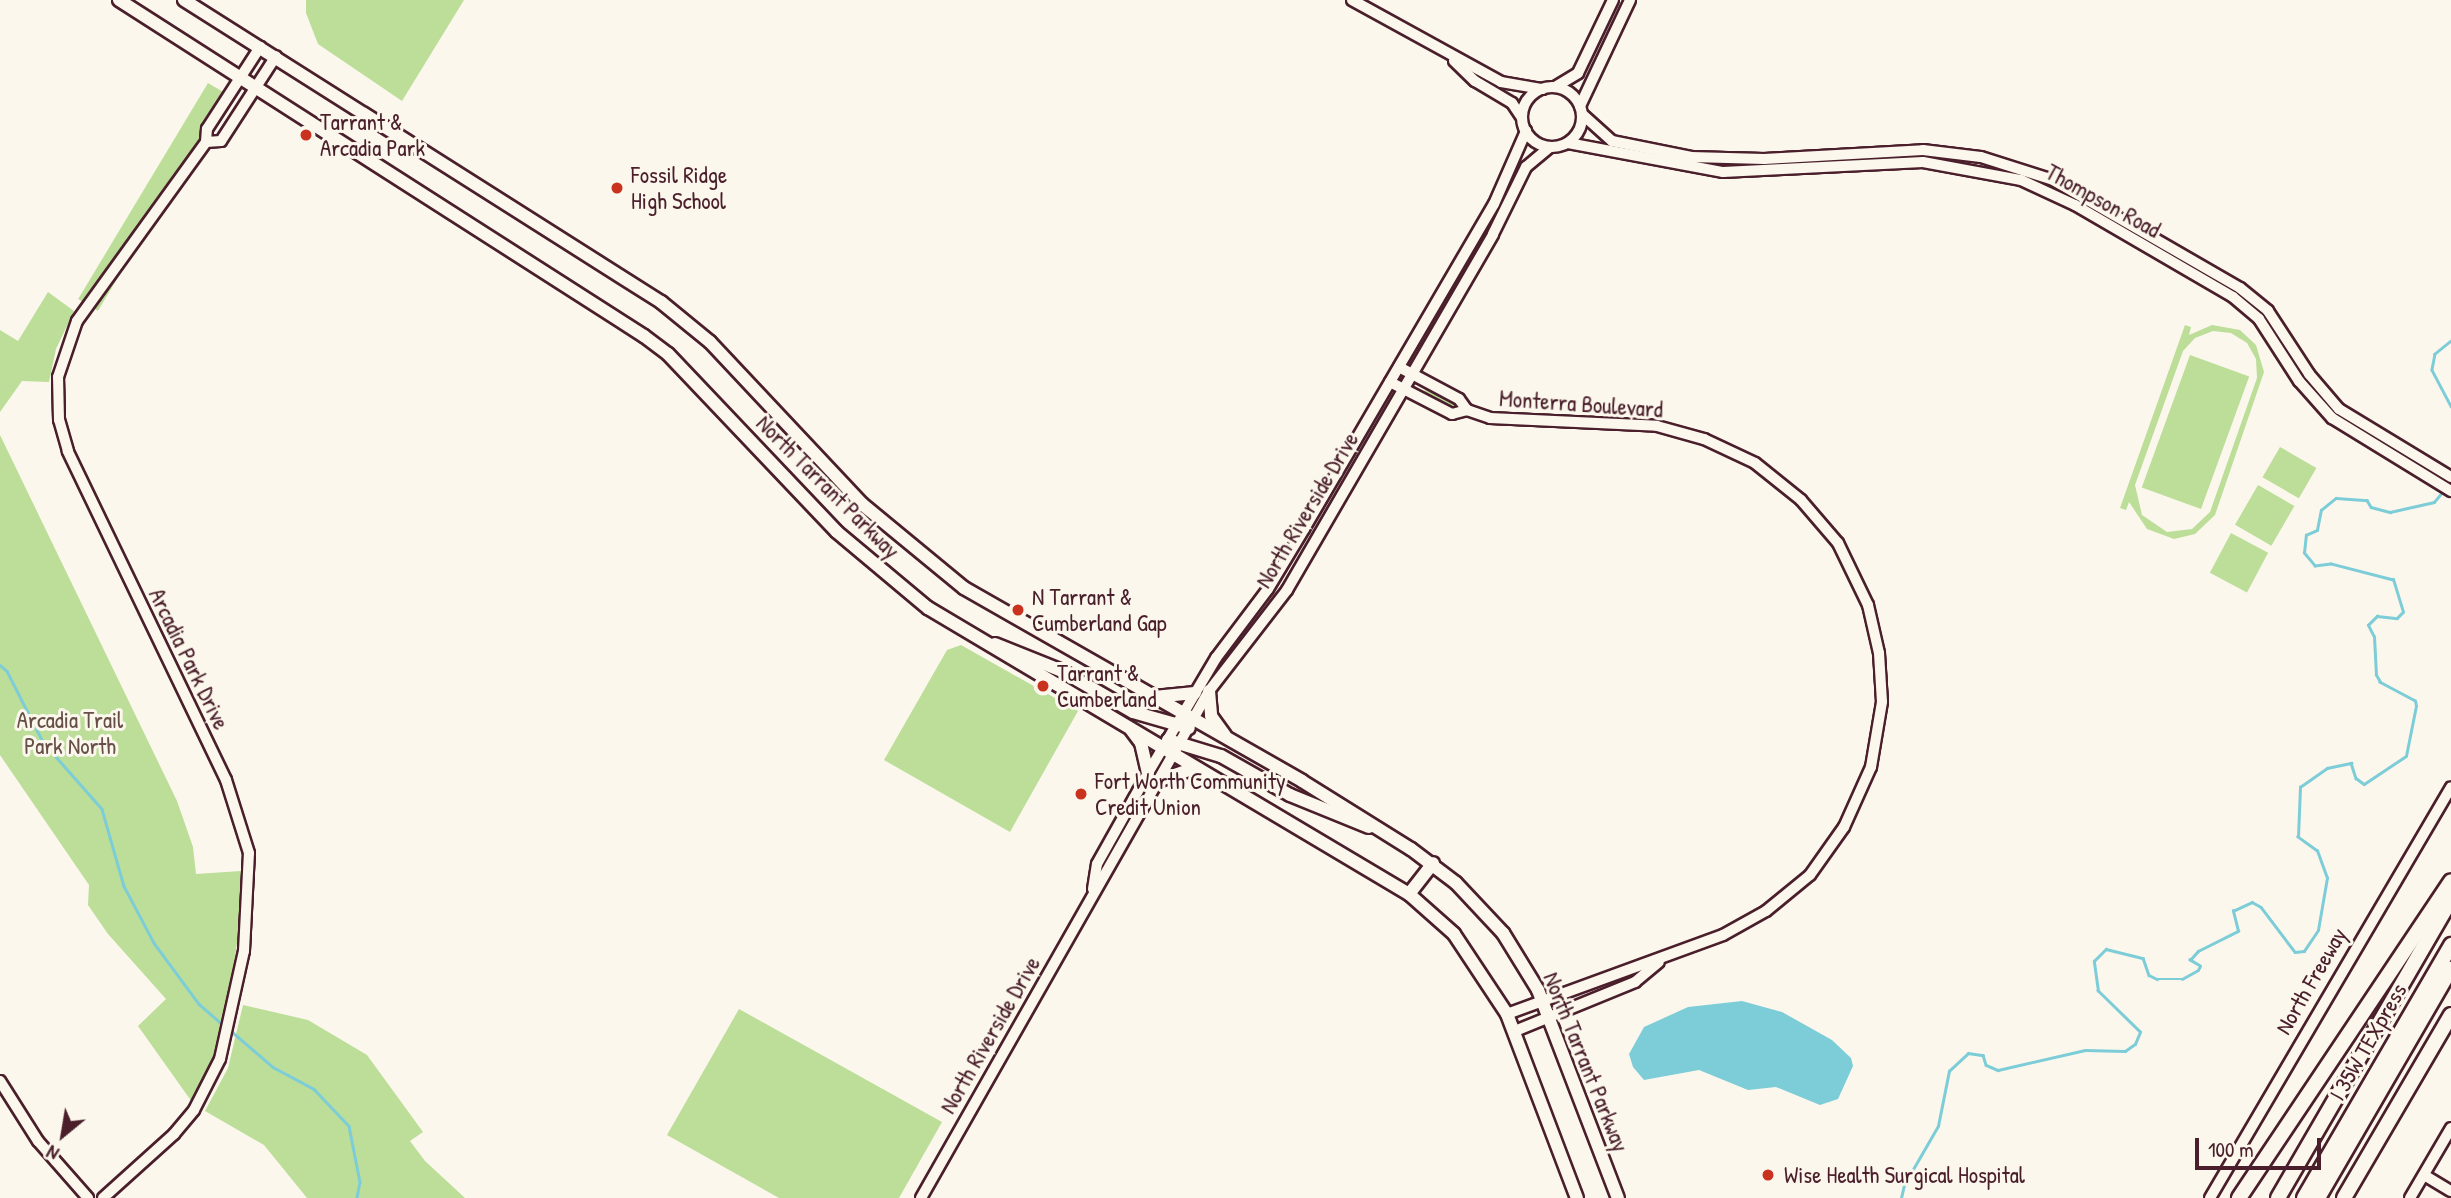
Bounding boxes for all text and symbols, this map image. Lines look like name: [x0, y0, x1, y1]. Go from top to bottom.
place label: Tarrant & Arcadia Park: [320, 108, 425, 162]
marker: Tarrant & Arcadia Park: [298, 127, 314, 143]
street label: Thompson Road: [2041, 158, 2165, 244]
place label: Fossil Ridge High School: [631, 161, 727, 215]
marker: Fossil Ridge High School: [609, 180, 625, 196]
street label: Monterra Boulevard: [1498, 385, 1664, 423]
street label: North Tarrant Parkway: [751, 410, 905, 564]
street label: North Riverside Drive: [1250, 427, 1364, 593]
place label: N Tarrant & Cumberland Gap: [1032, 583, 1167, 637]
street label: Arcadia Park Drive: [143, 584, 235, 734]
marker: N Tarrant & Cumberland Gap: [1010, 602, 1026, 618]
place label: Tarrant & Cumberland: [1057, 659, 1156, 713]
marker: Tarrant & Cumberland: [1035, 678, 1051, 694]
park label: Arcadia Trail Park North: [17, 706, 123, 760]
place label: Fort Worth Community Credit Union: [1095, 767, 1286, 821]
marker: Fort Worth Community Credit Union: [1073, 786, 1089, 802]
street label: North Freeway: [2269, 923, 2353, 1039]
street label: North Riverside Drive: [934, 952, 1046, 1118]
street label: North Tarrant Parkway: [1537, 968, 1635, 1156]
street label: I 35W TEXpress: [2323, 979, 2413, 1105]
north arrow: [28, 1100, 98, 1170]
scale bar: [2199, 1124, 2325, 1168]
text: 100 m: [2208, 1135, 2254, 1164]
text: N: [42, 1139, 63, 1167]
place label: Wise Health Surgical Hospital: [1784, 1161, 2025, 1189]
marker: Wise Health Surgical Hospital: [1758, 1165, 1778, 1185]

